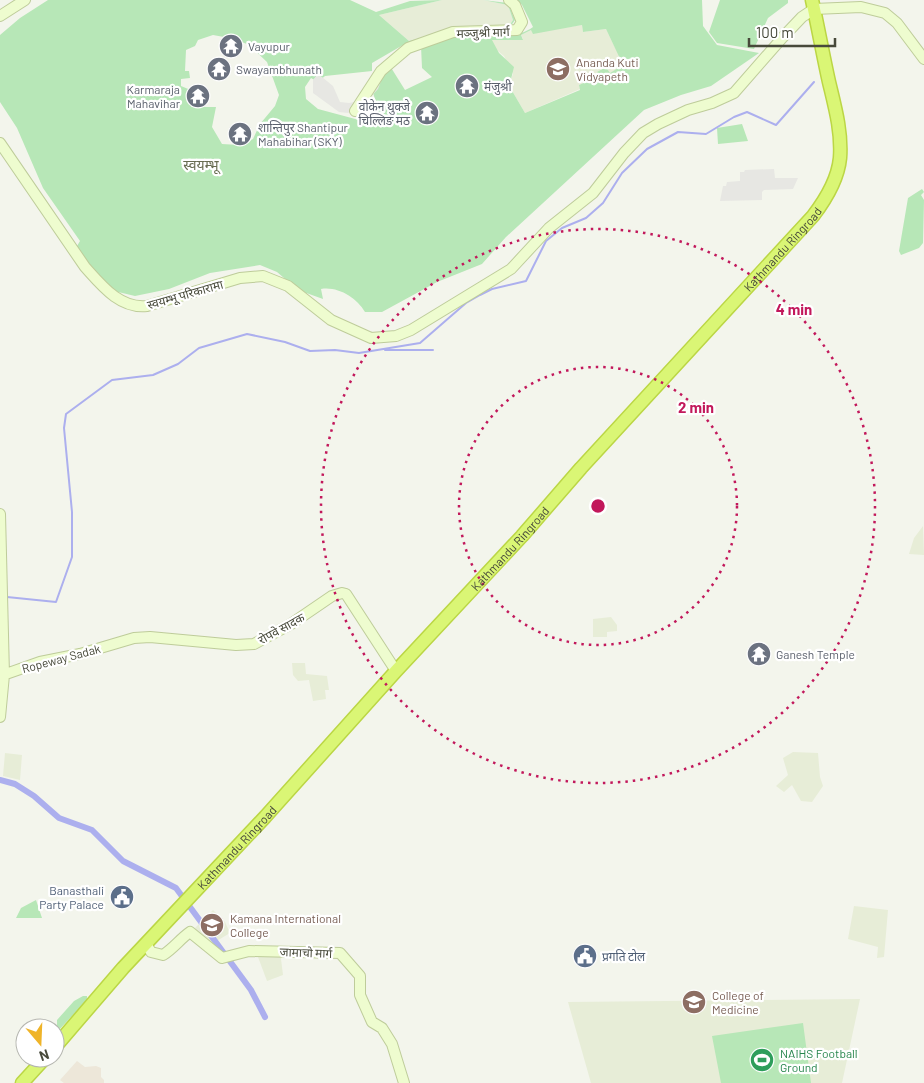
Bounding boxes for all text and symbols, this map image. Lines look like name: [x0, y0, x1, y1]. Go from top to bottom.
scale bar: [749, 15, 835, 47]
text: 100 m: [756, 23, 794, 41]
street label: मञ्जुश्री मार्ग: [456, 24, 511, 42]
temple icon: Vayupur: [218, 33, 244, 59]
place label: Vayupur: [248, 39, 291, 53]
place label: Ananda Kuti Vidyapeth: [576, 55, 639, 83]
temple icon: Swayambhunath: [206, 56, 232, 82]
school or university icon: Ananda Kuti Vidyapeth: [545, 56, 571, 82]
place label: Swayambhunath: [236, 62, 322, 76]
temple icon: मंजुश्री: [454, 73, 480, 99]
place label: मंजुश्री: [484, 79, 513, 95]
place label: Karmaraja Mahavihar: [127, 82, 181, 110]
temple icon: Karmaraja Mahavihar: [185, 83, 211, 109]
place label: वोकेन थुक्जे चिल्लिङ मठ: [358, 99, 411, 127]
temple icon: वोकेन थुक्जे चिल्लिङ मठ: [414, 100, 440, 126]
place label: शान्तिपुर Shantipur Mahabihar (SKY): [258, 120, 349, 148]
temple icon: शान्तिपुर Shantipur Mahabihar (SKY): [227, 121, 253, 147]
district label: स्वयम्भू: [183, 156, 221, 175]
street label: Kathmandu Ringroad: [741, 204, 824, 294]
street label: स्वयम्भू परिकारामा: [145, 276, 226, 313]
text: 4 min: [776, 300, 812, 318]
text: 2 min: [678, 398, 714, 416]
centre of rings: [589, 497, 607, 515]
street label: Kathmandu Ringroad: [468, 503, 552, 593]
street label: रोपवे सादक: [255, 609, 307, 646]
street label: Ropeway Sadak: [20, 641, 102, 675]
temple icon: Ganesh Temple: [746, 641, 772, 667]
place label: Ganesh Temple: [776, 647, 855, 661]
street label: Kathmandu Ringroad: [194, 803, 279, 892]
place label: Banasthali Party Palace: [39, 883, 104, 911]
public building icon: Banasthali Party Palace: [109, 884, 135, 910]
place label: Kamana International College: [230, 911, 341, 939]
school or university icon: Kamana International College: [199, 912, 225, 938]
public building icon: प्रगति टोल: [572, 943, 598, 969]
street label: जामाचो मार्ग: [280, 944, 333, 960]
place label: प्रगति टोल: [602, 949, 646, 963]
place label: College of Medicine: [712, 988, 764, 1016]
school or university icon: College of Medicine: [681, 989, 707, 1015]
north arrow: [15, 1018, 65, 1068]
text: N: [37, 1046, 52, 1065]
place label: NAIHS Football Ground: [780, 1046, 858, 1074]
sports icon: NAIHS Football Ground: [749, 1047, 775, 1073]

